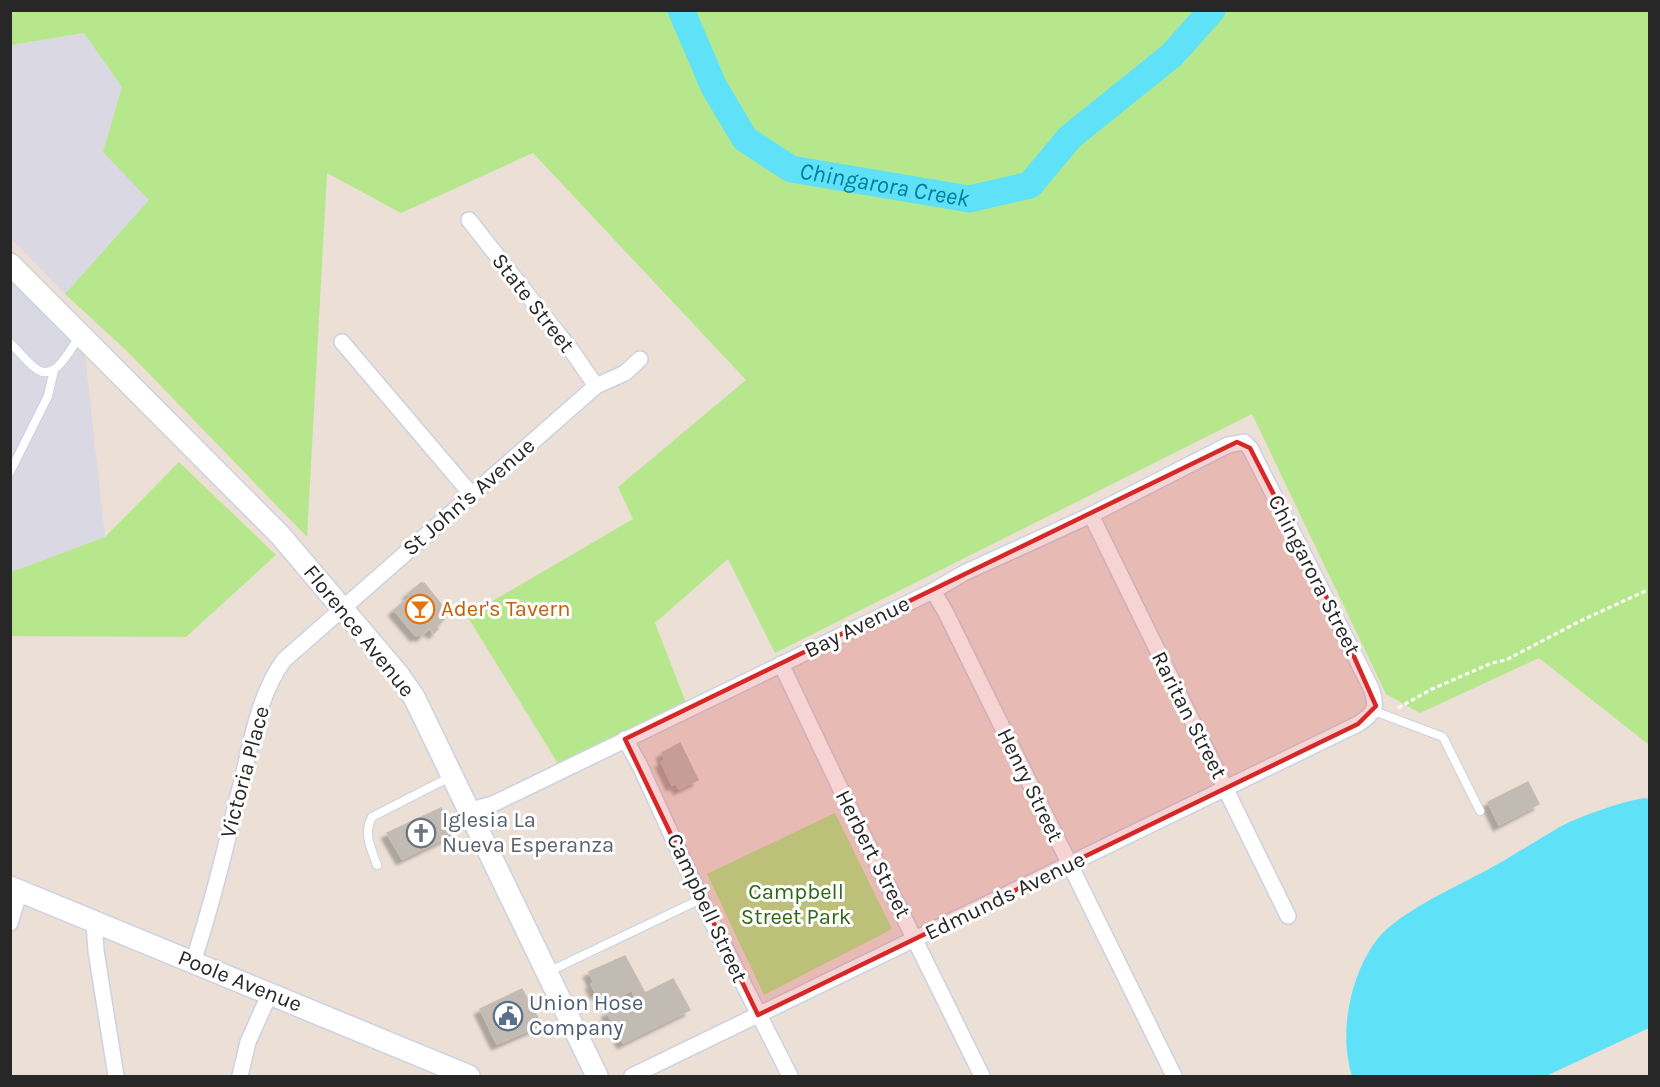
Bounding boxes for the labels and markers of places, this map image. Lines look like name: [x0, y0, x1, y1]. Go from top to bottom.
bar icon: Ader's Tavern: [404, 593, 436, 625]
place label: Ader's Tavern: [441, 596, 570, 622]
place label: Iglesia La Nueva Esperanza: [442, 807, 614, 858]
church icon: Iglesia La Nueva Esperanza: [405, 817, 437, 849]
place label: Union Hose Company: [529, 990, 643, 1041]
public building icon: Union Hose Company: [492, 1000, 524, 1032]

